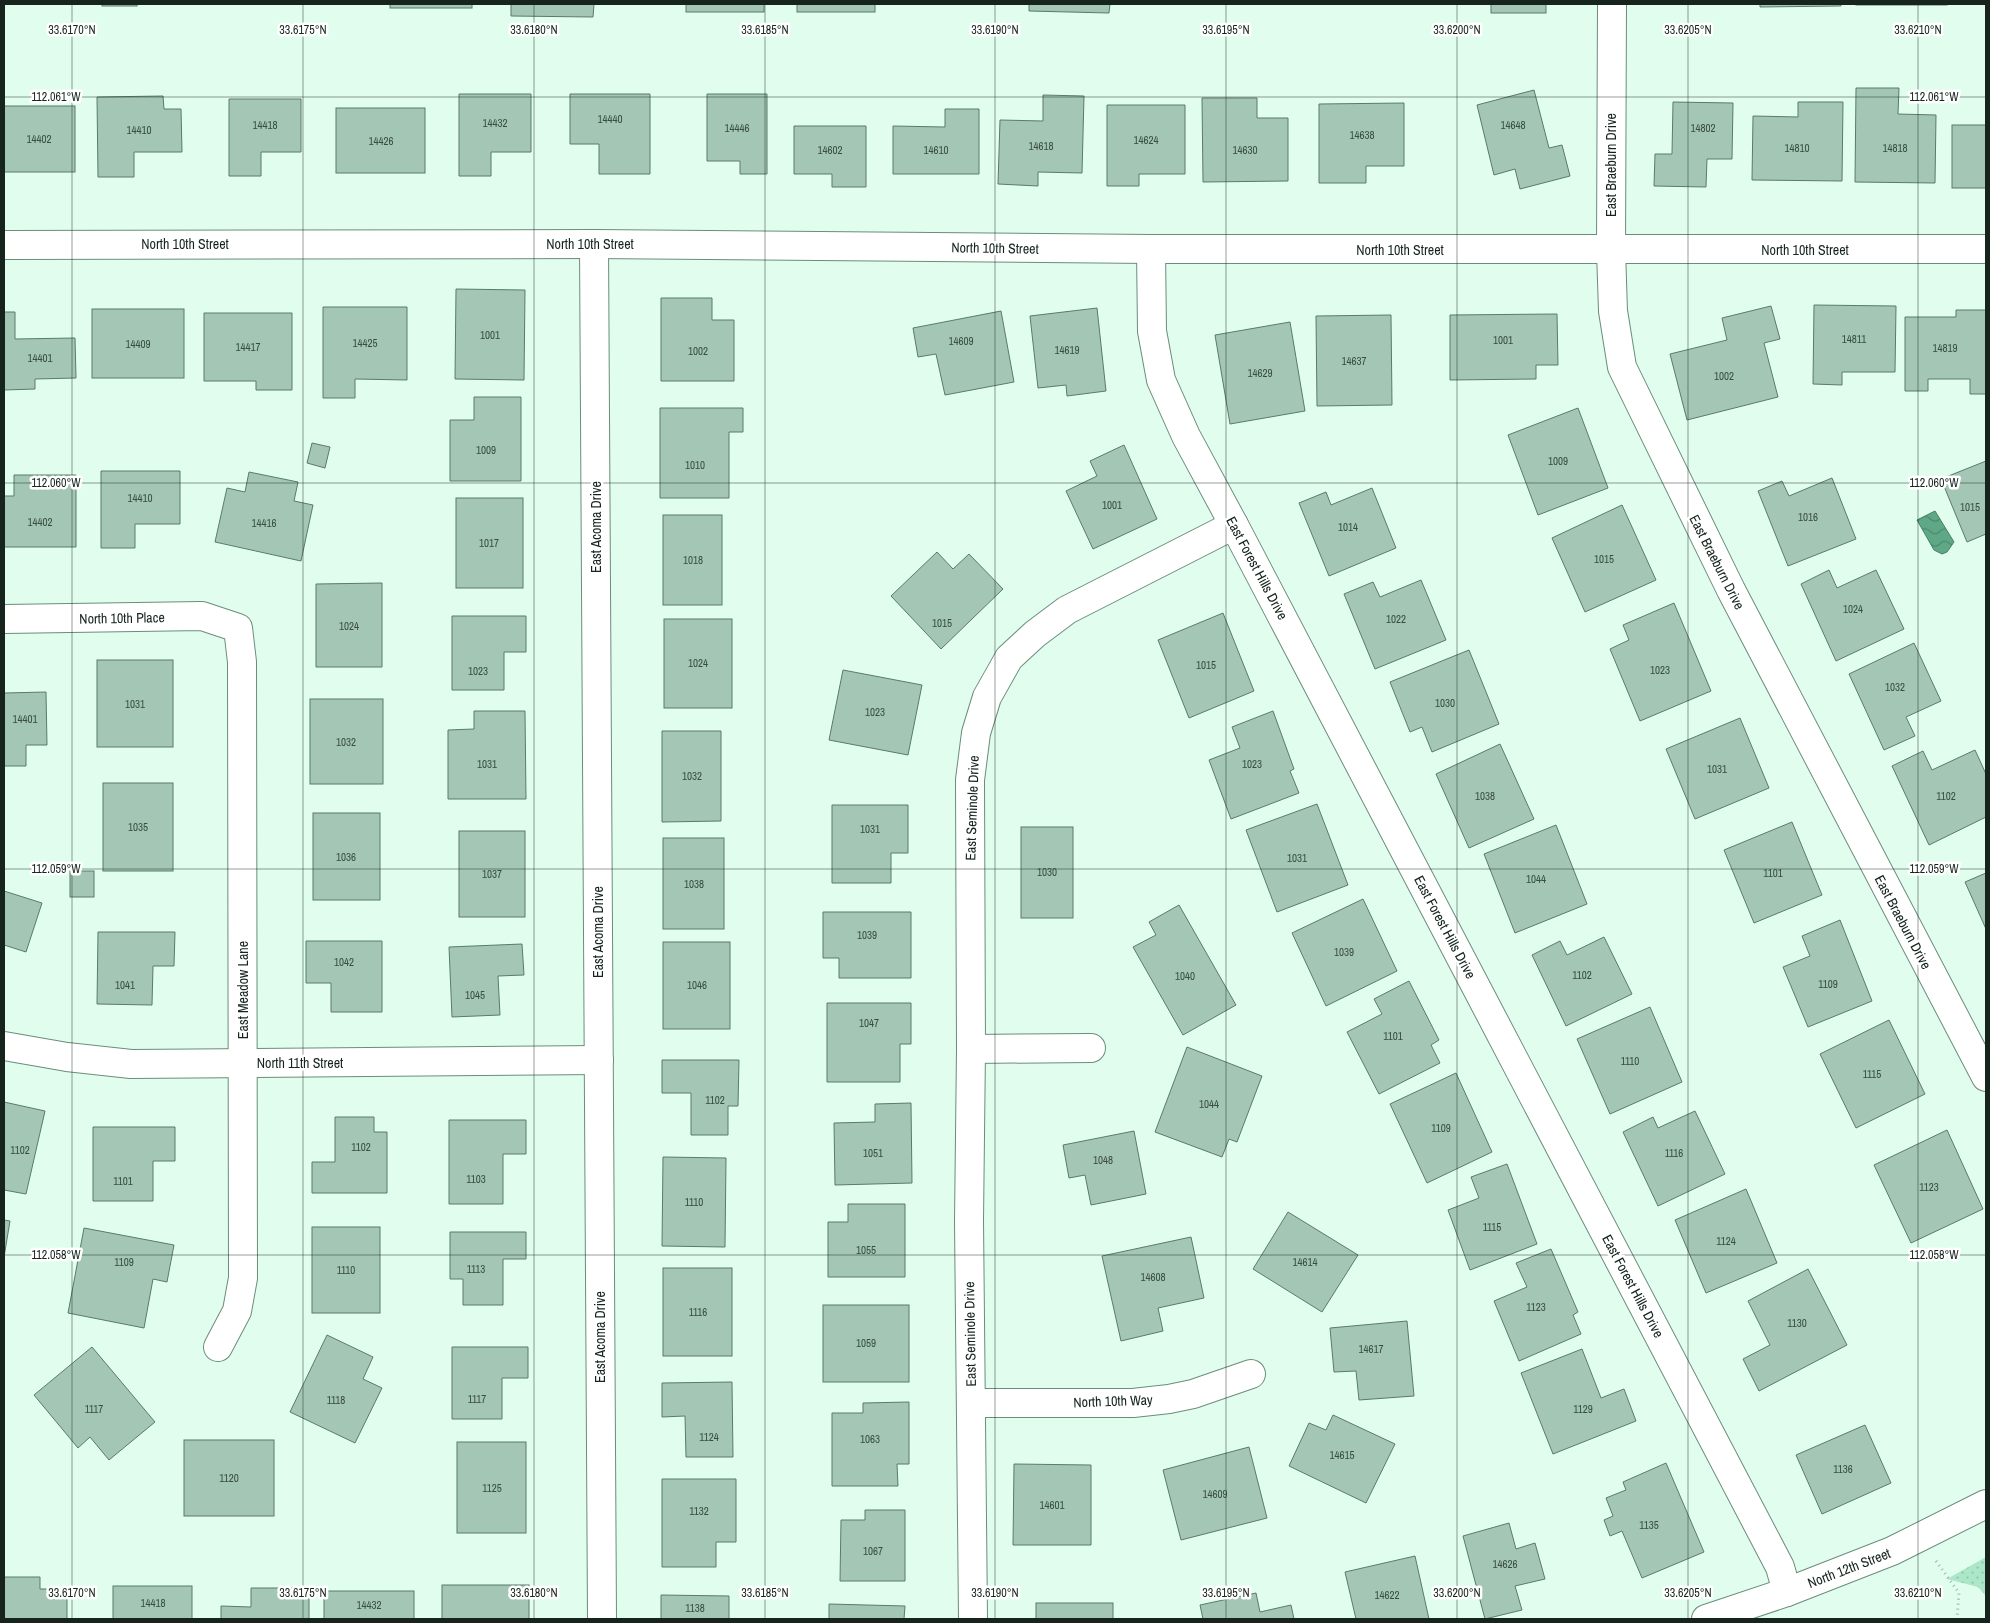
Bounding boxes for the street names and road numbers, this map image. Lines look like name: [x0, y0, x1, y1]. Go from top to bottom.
street label: East Braeburn Drive: [1602, 113, 1620, 217]
street label: North 10th Street: [141, 235, 229, 253]
street label: North 10th Street: [546, 235, 634, 253]
street label: North 10th Street: [951, 238, 1039, 258]
street label: North 10th Street: [1356, 241, 1444, 259]
street label: North 10th Street: [1761, 241, 1849, 259]
street label: East Acoma Drive: [587, 481, 605, 573]
street label: East Braeburn Drive: [1685, 512, 1749, 612]
street label: East Forest Hills Drive: [1222, 513, 1292, 623]
street label: North 10th Place: [79, 608, 165, 628]
street label: East Seminole Drive: [961, 755, 983, 861]
street label: East Forest Hills Drive: [1410, 872, 1480, 982]
street label: East Braeburn Drive: [1871, 872, 1935, 972]
street label: East Acoma Drive: [589, 886, 607, 978]
street label: East Meadow Lane: [234, 941, 252, 1039]
street label: North 11th Street: [257, 1054, 343, 1072]
street label: East Forest Hills Drive: [1598, 1231, 1668, 1341]
street label: East Seminole Drive: [960, 1281, 980, 1387]
street label: East Acoma Drive: [591, 1291, 609, 1383]
street label: North 10th Way: [1073, 1391, 1153, 1411]
street label: North 12th Street: [1805, 1544, 1893, 1592]

